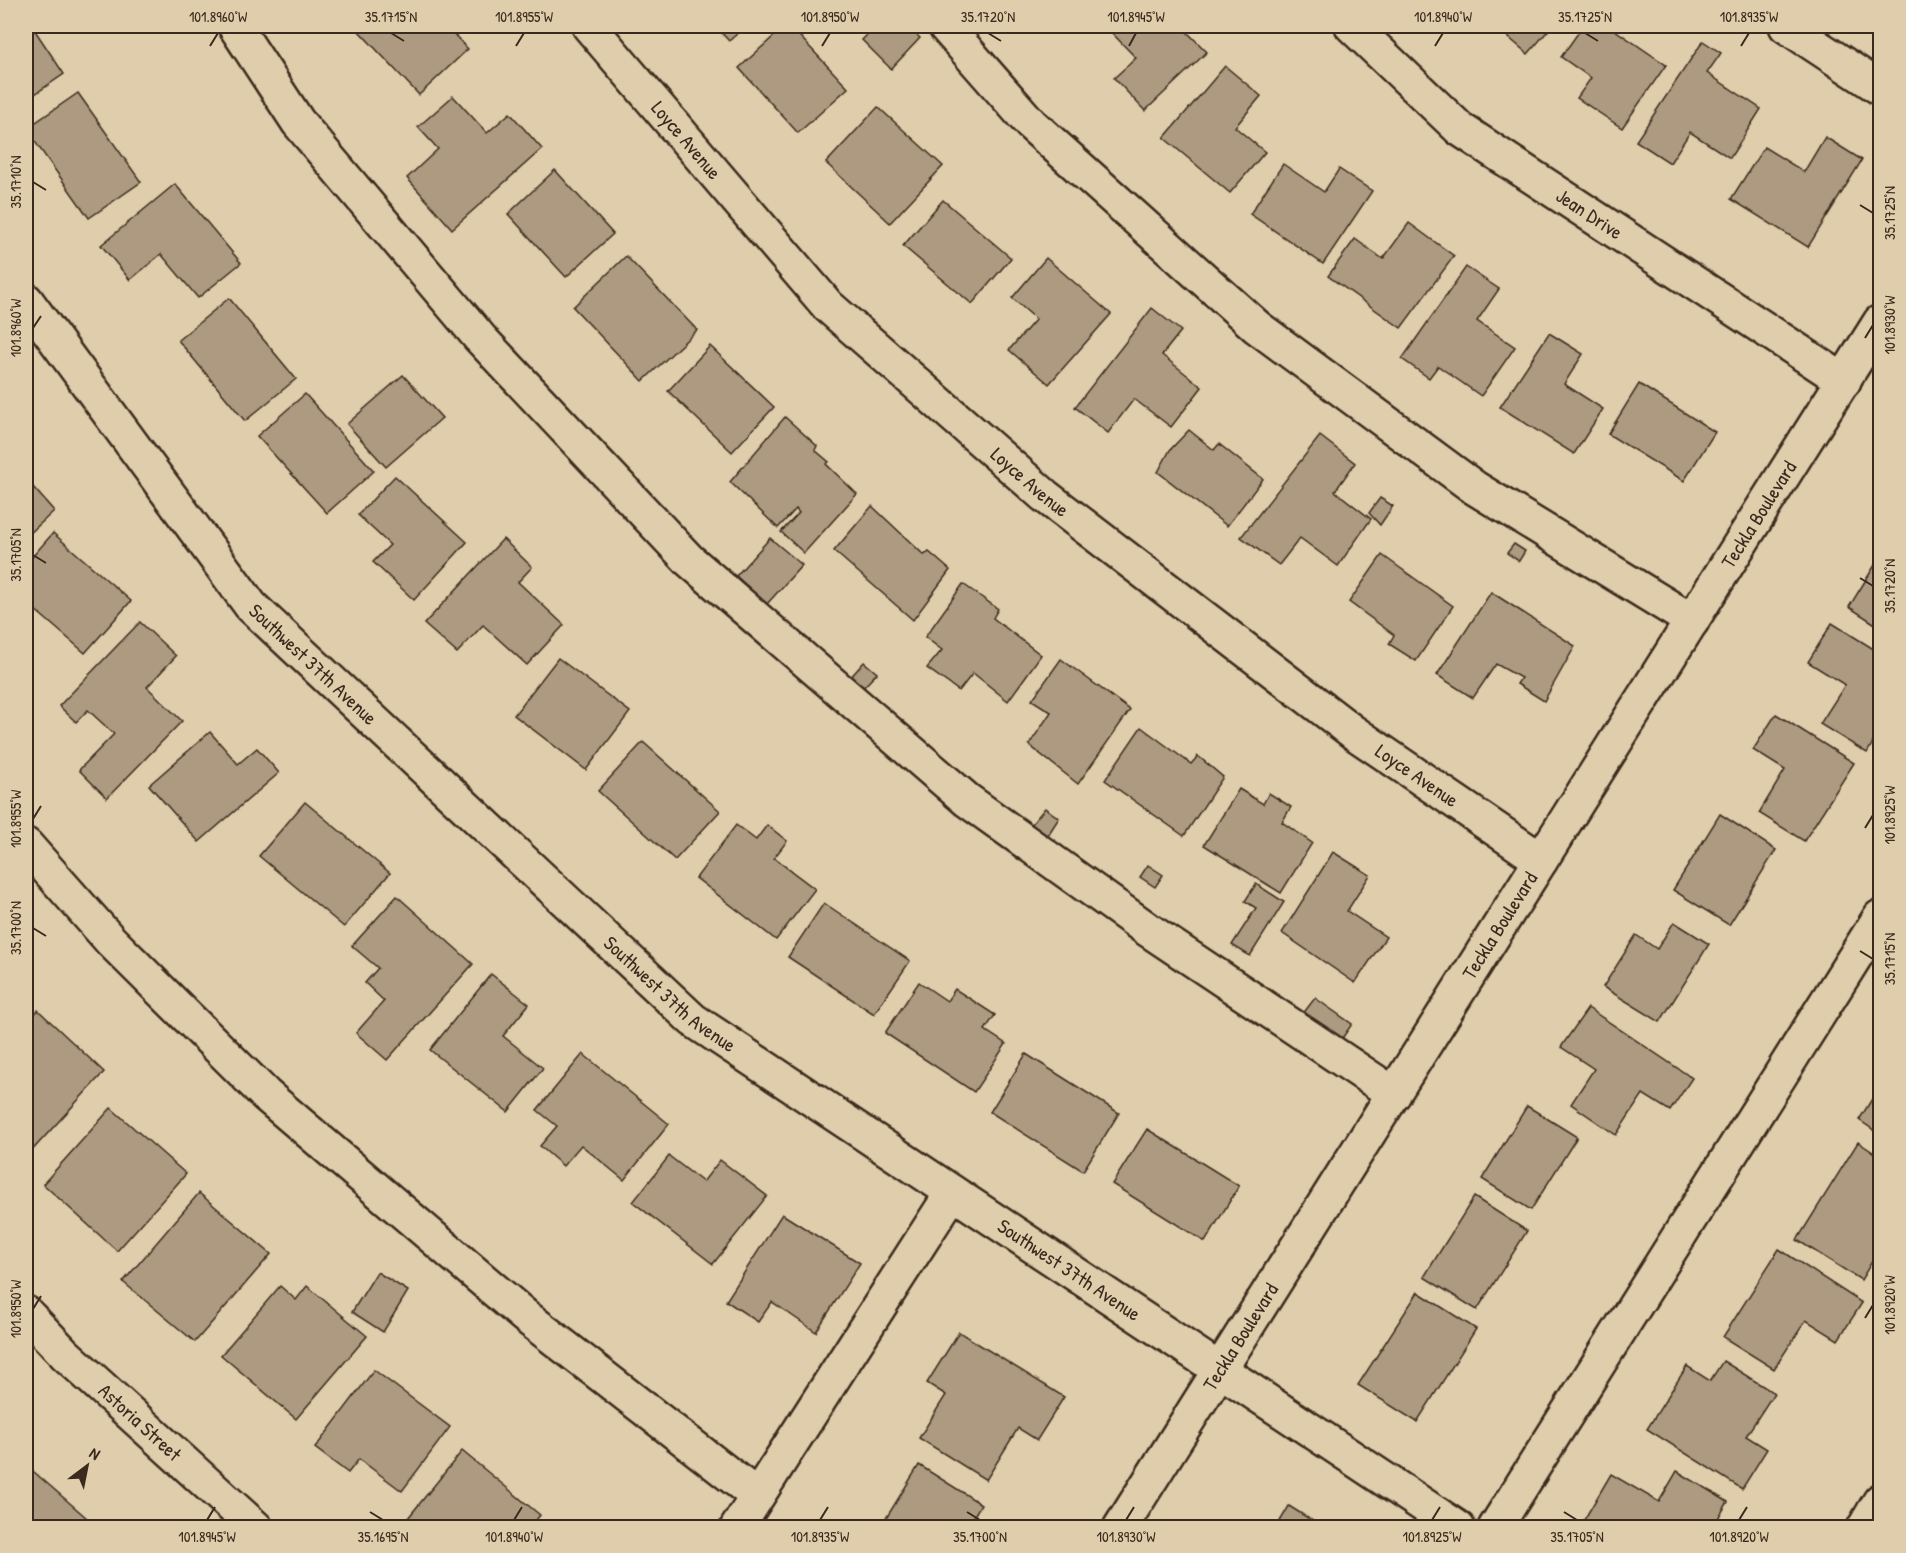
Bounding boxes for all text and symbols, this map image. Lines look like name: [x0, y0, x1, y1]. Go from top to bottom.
text: 101.8960°W: [189, 6, 248, 27]
text: 35.1715°N: [365, 6, 417, 27]
text: 101.8955°W: [495, 6, 554, 27]
text: 101.8950°W: [801, 6, 860, 27]
text: 35.1720°N: [961, 6, 1015, 27]
text: 101.8945°W: [1107, 6, 1166, 27]
text: 101.8940°W: [1414, 6, 1473, 27]
text: 35.1725°N: [1558, 6, 1612, 27]
text: 101.8935°W: [1720, 6, 1779, 27]
street label: Loyce Avenue: [646, 95, 728, 185]
text: 35.1710°N: [5, 156, 26, 208]
street label: Jean Drive: [1551, 182, 1628, 245]
text: 35.1725°N: [1879, 186, 1900, 240]
text: 101.8930°W: [1879, 295, 1900, 354]
text: 101.8960°W: [5, 298, 26, 357]
street label: Loyce Avenue: [985, 441, 1075, 523]
street label: Teckla Boulevard: [1714, 455, 1802, 573]
text: 35.1705°N: [5, 528, 26, 582]
text: 35.1720°N: [1879, 559, 1900, 613]
street label: Southwest 37th Avenue: [244, 597, 384, 731]
street label: Loyce Avenue: [1370, 737, 1464, 813]
text: 101.8925°W: [1879, 785, 1900, 844]
text: 101.8955°W: [5, 789, 26, 848]
street label: Teckla Boulevard: [1455, 866, 1543, 984]
text: 35.1700°N: [5, 901, 26, 955]
street label: Southwest 37th Avenue: [598, 929, 741, 1058]
text: 35.1715°N: [1879, 933, 1900, 985]
street label: Southwest 37th Avenue: [993, 1212, 1146, 1327]
text: 101.8920°W: [1879, 1275, 1900, 1335]
street label: Teckla Boulevard: [1196, 1278, 1284, 1395]
text: 101.8950°W: [5, 1279, 26, 1338]
street label: Astoria Street: [93, 1377, 189, 1468]
north arrow: [57, 1436, 117, 1496]
text: N: [86, 1442, 105, 1465]
text: 101.8945°W: [178, 1526, 237, 1547]
text: 35.1695°N: [357, 1526, 409, 1547]
text: 101.8940°W: [485, 1526, 544, 1547]
text: 101.8935°W: [791, 1526, 850, 1547]
text: 35.1700°N: [953, 1526, 1007, 1547]
text: 101.8930°W: [1097, 1526, 1156, 1547]
text: 101.8925°W: [1403, 1526, 1462, 1547]
text: 35.1705°N: [1550, 1526, 1604, 1547]
text: 101.8920°W: [1709, 1526, 1769, 1547]

